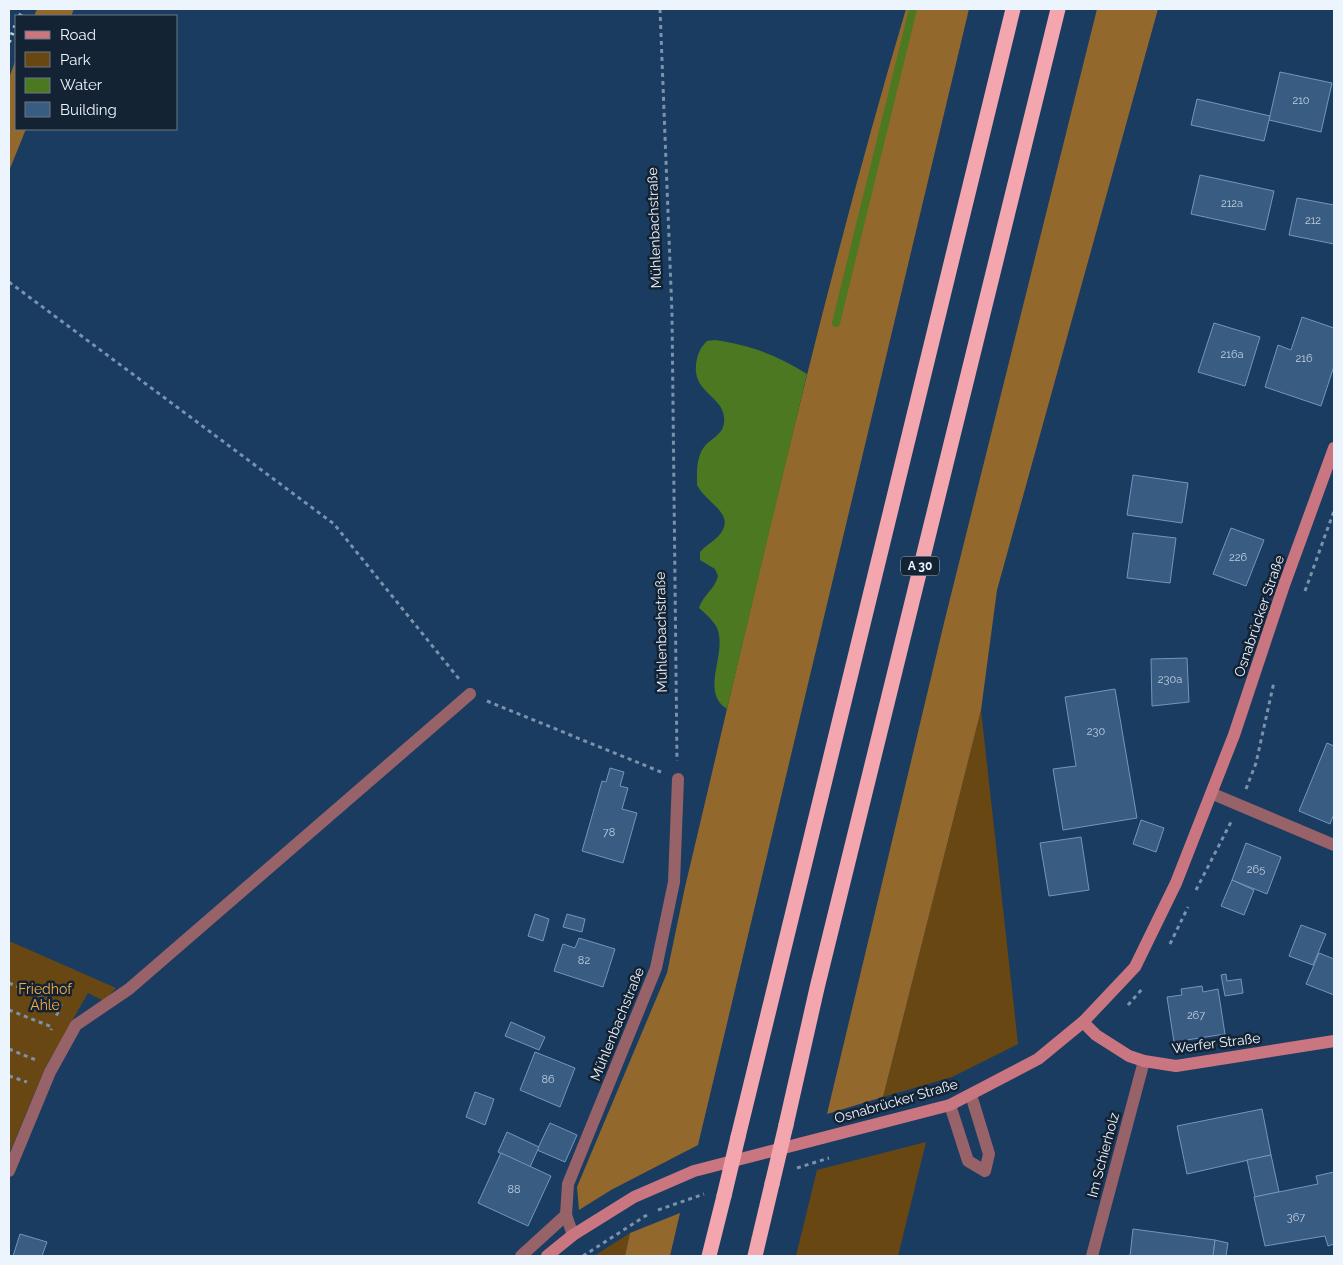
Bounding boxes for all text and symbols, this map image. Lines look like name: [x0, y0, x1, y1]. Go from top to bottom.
legend: [15, 15, 178, 130]
text: Road: [60, 26, 96, 44]
text: Park: [60, 51, 91, 69]
text: Water: [60, 76, 103, 94]
house number: 210: [1292, 94, 1310, 107]
text: Building: [60, 101, 117, 119]
street label: Mühlenbachstraße: [644, 167, 664, 289]
house number: 212a: [1221, 197, 1243, 210]
house number: 212: [1305, 214, 1321, 227]
house number: 216a: [1220, 348, 1244, 361]
house number: 216: [1295, 352, 1313, 365]
house number: 226: [1229, 551, 1247, 564]
street label: Osnabrücker Straße: [1231, 553, 1287, 679]
road number: A 30: [901, 556, 939, 576]
street label: Mühlenbachstraße: [652, 571, 670, 693]
house number: 230a: [1158, 673, 1182, 686]
house number: 230: [1087, 725, 1105, 738]
house number: 78: [603, 826, 615, 839]
house number: 265: [1247, 863, 1265, 876]
house number: 82: [578, 954, 590, 967]
street label: Mühlenbachstraße: [587, 965, 647, 1083]
park label: Friedhof Ahle: [18, 981, 73, 1013]
house number: 267: [1187, 1009, 1205, 1022]
street label: Werfer Straße: [1171, 1030, 1261, 1056]
house number: 86: [541, 1073, 555, 1086]
street label: Osnabrücker Straße: [832, 1076, 960, 1126]
street label: Im Schierholz: [1084, 1111, 1122, 1199]
house number: 88: [507, 1183, 521, 1196]
house number: 367: [1287, 1211, 1305, 1224]

